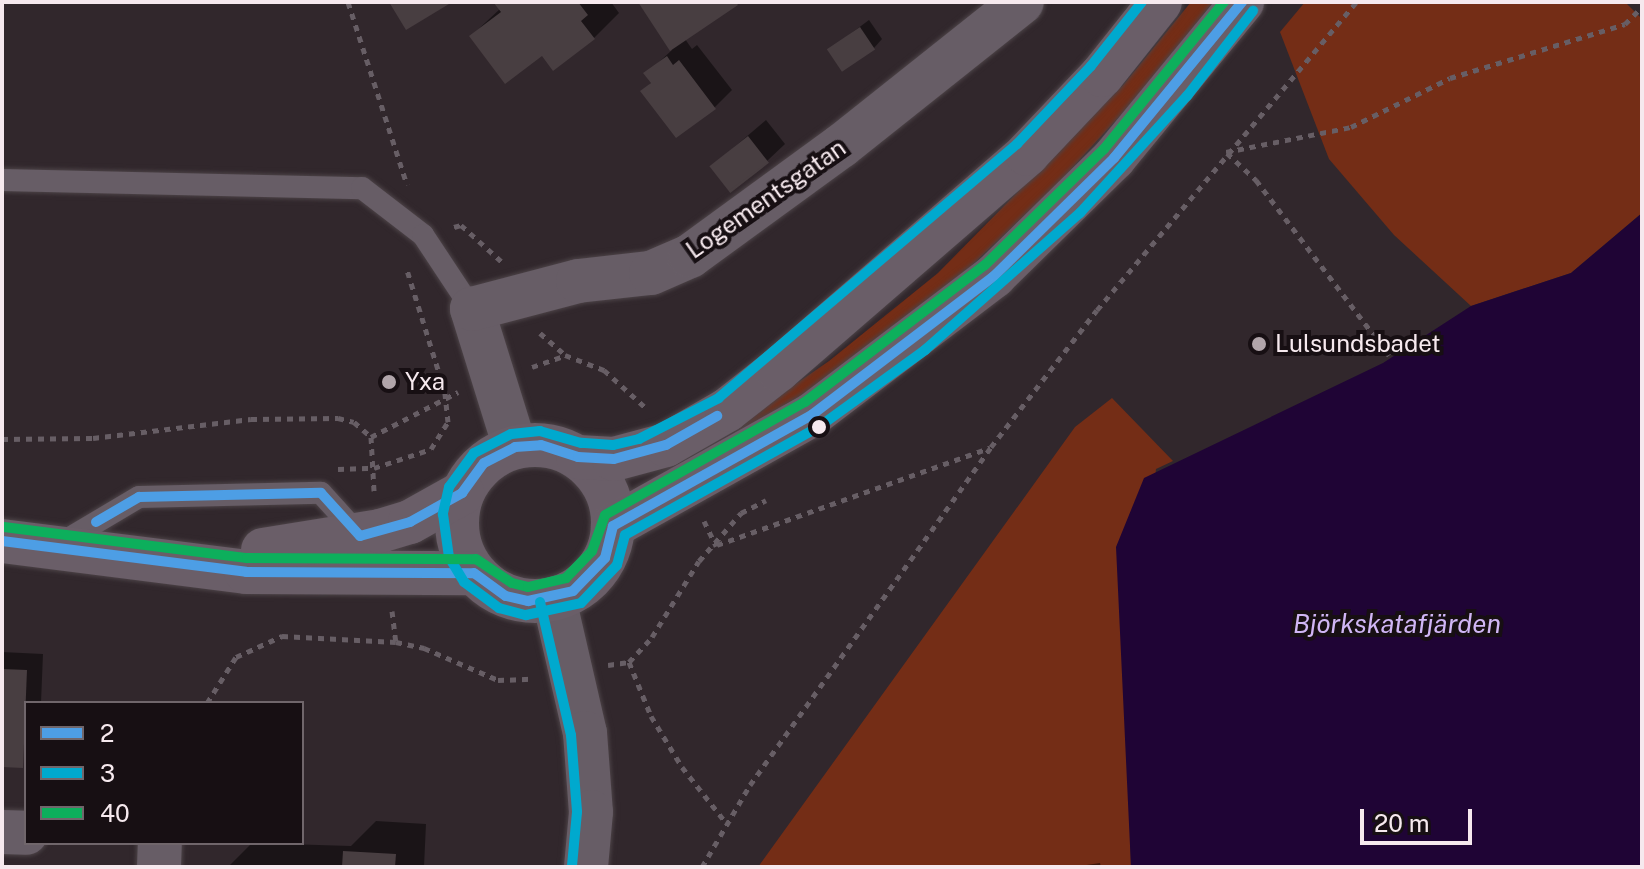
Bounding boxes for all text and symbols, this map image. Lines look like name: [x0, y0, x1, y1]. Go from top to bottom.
street label: Logementsgatan: [681, 133, 851, 265]
place label: Lulsundsbadet: [1275, 330, 1441, 358]
marker: Lulsundsbadet: [1250, 335, 1268, 353]
place label: Yxa: [405, 368, 445, 396]
marker: Yxa: [380, 373, 398, 391]
unlabelled marker: [811, 419, 827, 435]
water label: Björkskatafjärden: [1293, 608, 1501, 640]
legend: [24, 701, 304, 845]
text: 2: [100, 719, 114, 747]
text: 3: [100, 759, 115, 787]
scale bar: [1364, 793, 1476, 843]
text: 40: [100, 799, 130, 827]
text: 20 m: [1374, 809, 1430, 837]

